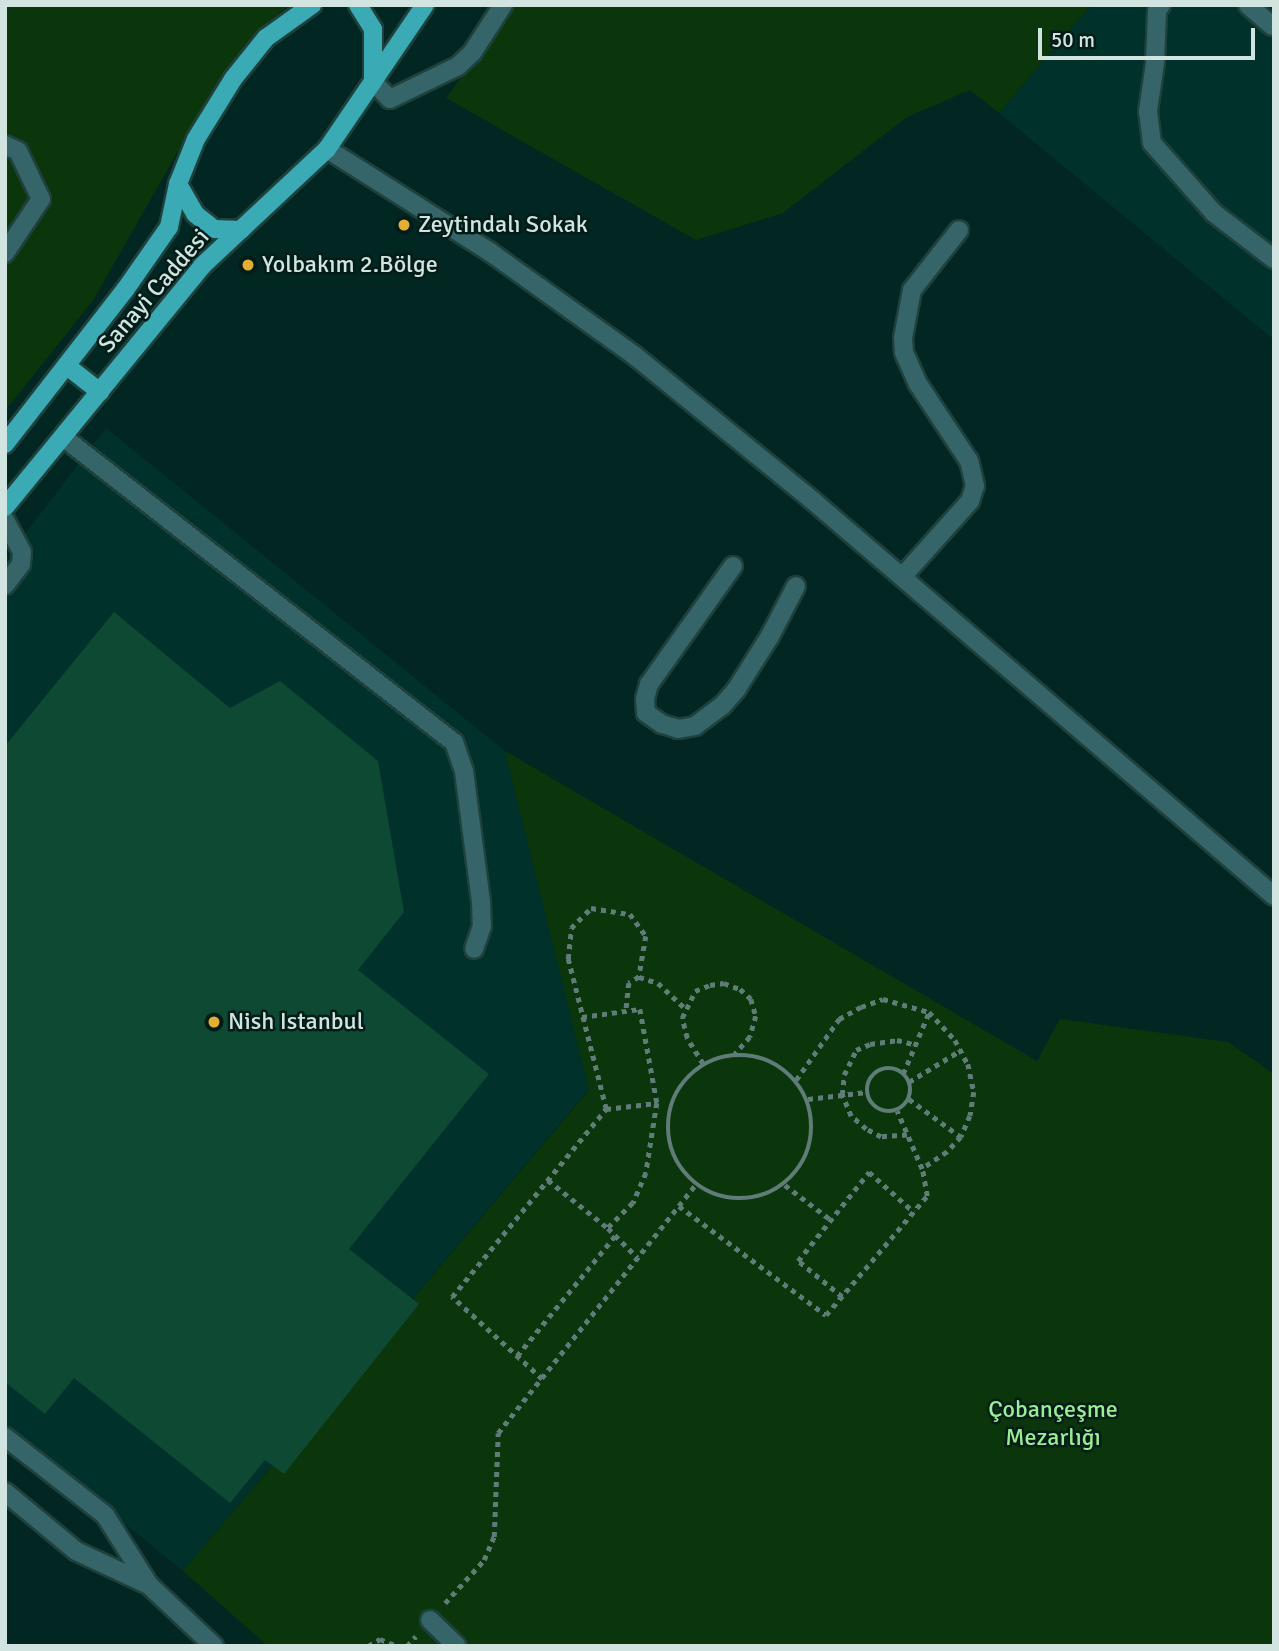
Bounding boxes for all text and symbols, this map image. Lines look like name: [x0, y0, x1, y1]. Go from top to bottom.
scale bar: [1041, 14, 1258, 58]
text: 50 m: [1051, 27, 1095, 53]
place label: Zeytindalı Sokak: [418, 211, 588, 239]
marker: Zeytindalı Sokak: [396, 217, 412, 233]
street label: Sanayi Caddesi: [92, 223, 216, 359]
place label: Yolbakım 2.Bölge: [262, 251, 438, 279]
marker: Yolbakım 2.Bölge: [240, 257, 256, 273]
place label: Nish Istanbul: [228, 1008, 364, 1036]
marker: Nish Istanbul: [206, 1014, 222, 1030]
park label: Çobançeşme Mezarlığı: [988, 1396, 1118, 1452]

